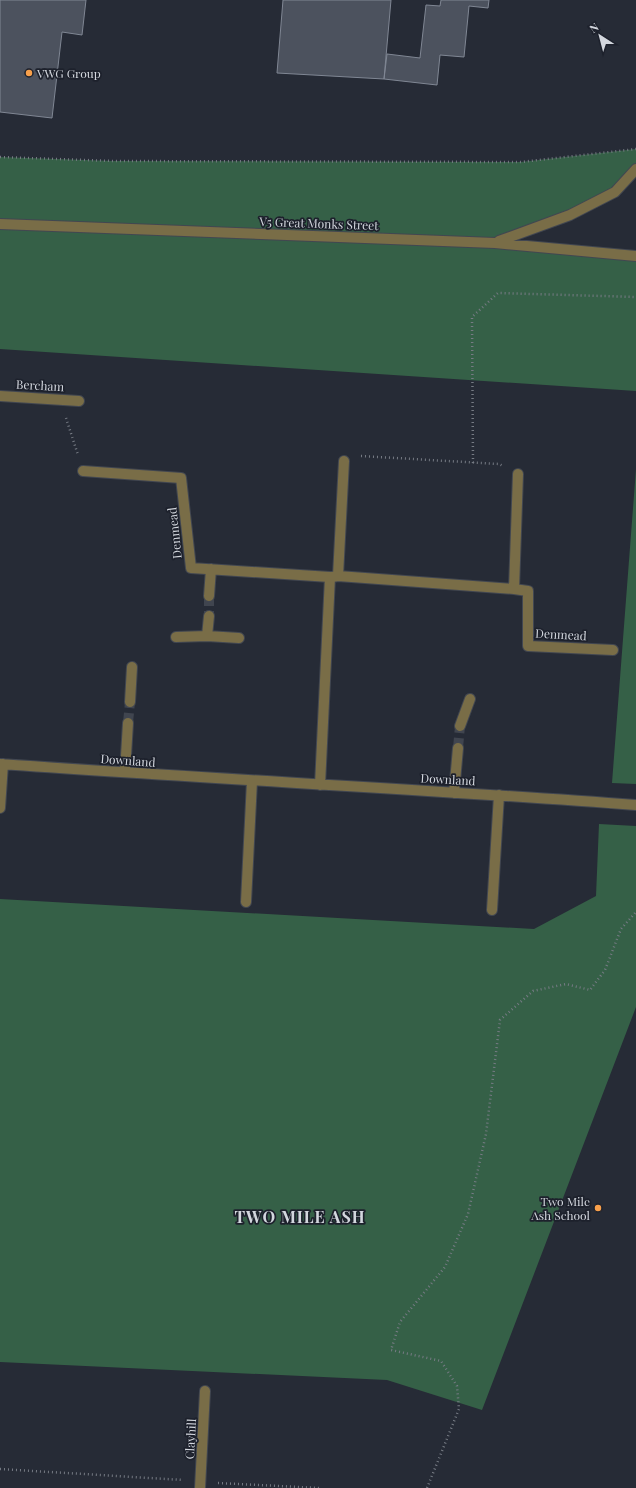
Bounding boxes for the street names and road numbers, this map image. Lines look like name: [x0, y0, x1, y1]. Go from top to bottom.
street label: V5 Great Monks Street: [258, 213, 380, 233]
street label: Bercham: [16, 376, 65, 394]
street label: Denmead: [163, 506, 185, 559]
street label: Denmead: [535, 625, 587, 643]
street label: Downland: [100, 750, 156, 770]
street label: Downland: [420, 770, 476, 788]
street label: Clayhill: [181, 1418, 199, 1460]

